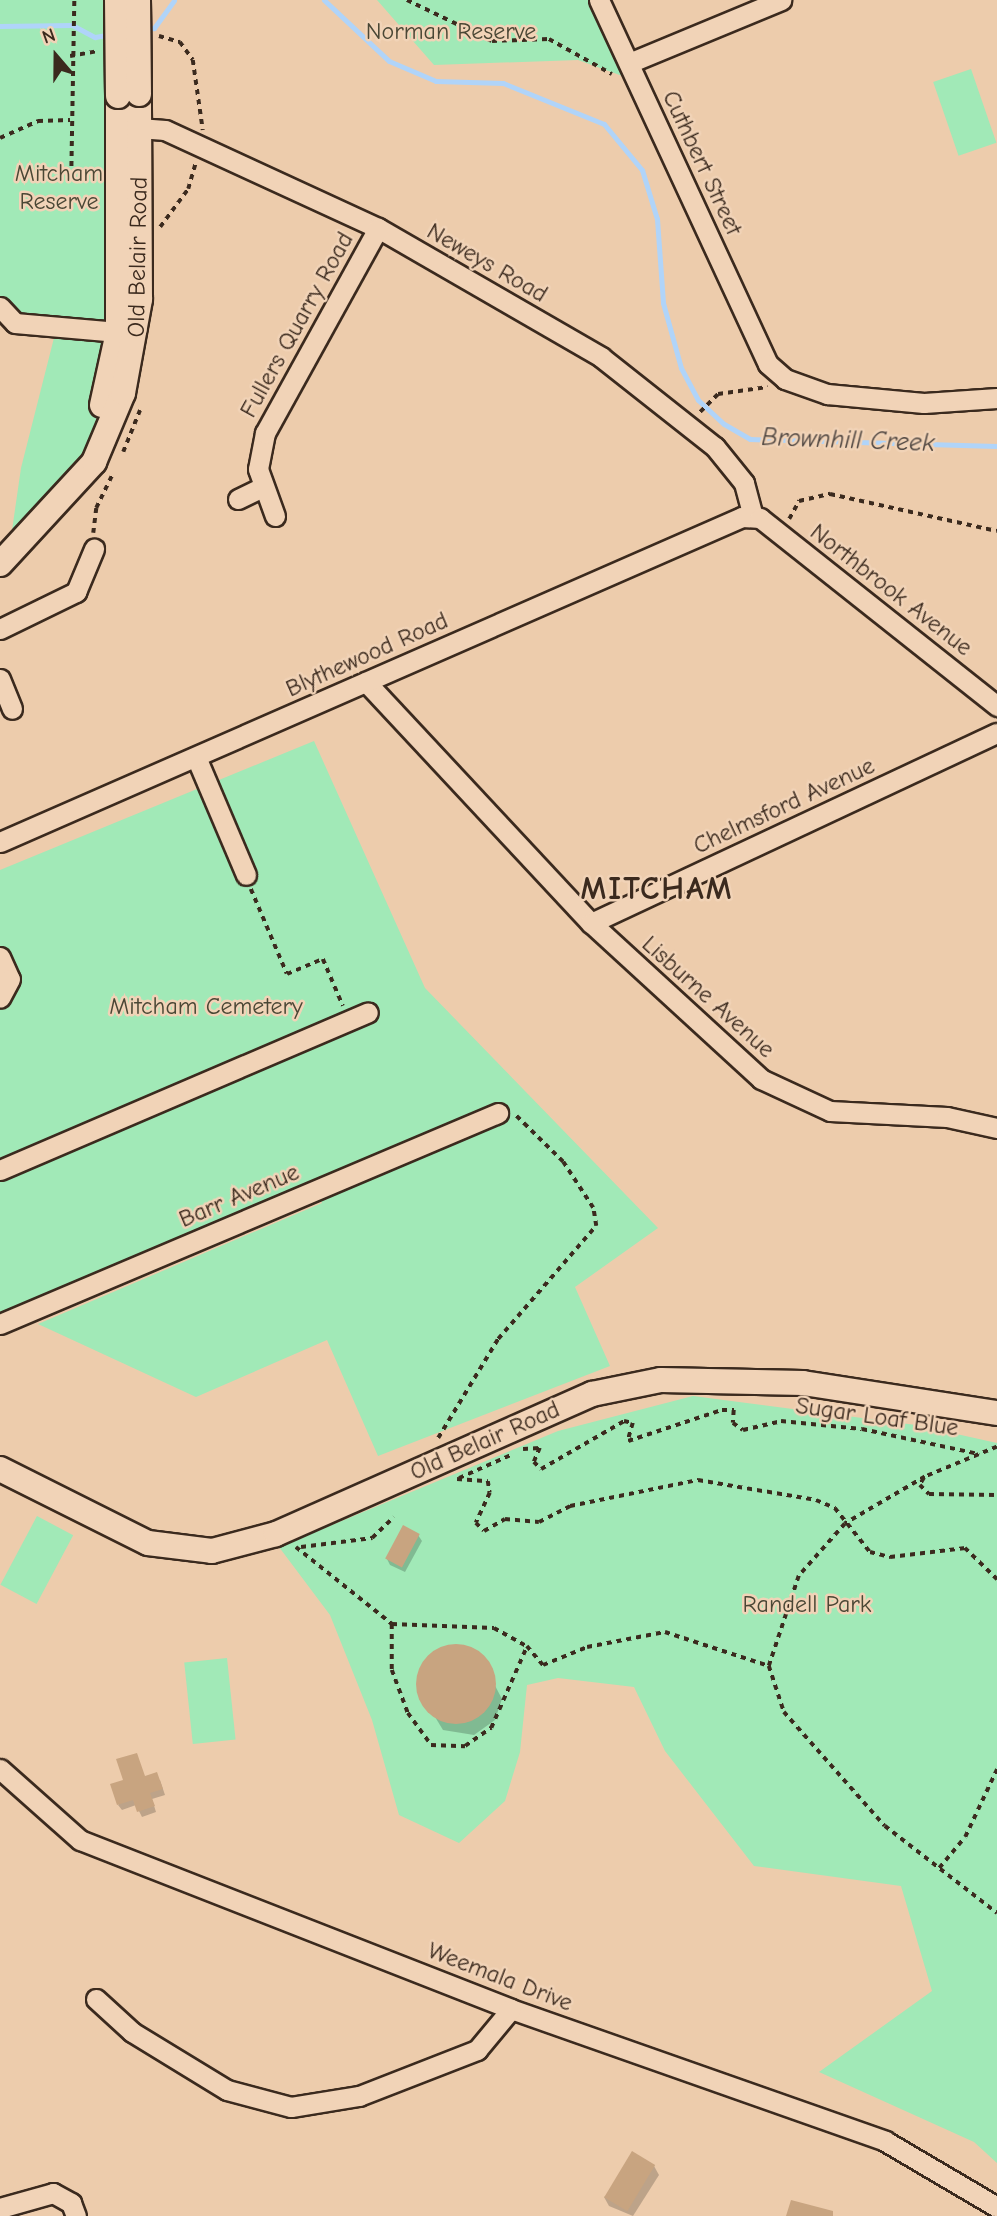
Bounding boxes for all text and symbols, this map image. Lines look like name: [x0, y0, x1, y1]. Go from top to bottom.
park label: Norman Reserve: [366, 18, 536, 46]
north arrow: [21, 21, 91, 91]
text: N: [39, 24, 58, 49]
street label: Cuthbert Street: [656, 86, 748, 240]
park label: Mitcham Reserve: [15, 160, 103, 216]
street label: Old Belair Road: [122, 176, 154, 338]
street label: Neweys Road: [422, 217, 552, 309]
street label: Fullers Quarry Road: [234, 227, 360, 423]
water label: Brownhill Creek: [761, 422, 935, 460]
street label: Northbrook Avenue: [804, 518, 978, 662]
street label: Blythewood Road: [281, 606, 453, 704]
street label: Chelmsford Avenue: [689, 751, 879, 861]
district label: MITCHAM: [581, 870, 733, 908]
street label: Lisburne Avenue: [636, 930, 780, 1064]
park label: Mitcham Cemetery: [109, 993, 303, 1021]
street label: Barr Avenue: [175, 1158, 303, 1234]
street label: Sugar Loaf Blue: [794, 1391, 960, 1443]
street label: Old Belair Road: [406, 1395, 564, 1487]
park label: Randell Park: [743, 1591, 871, 1619]
street label: Weemala Drive: [424, 1936, 576, 2018]

